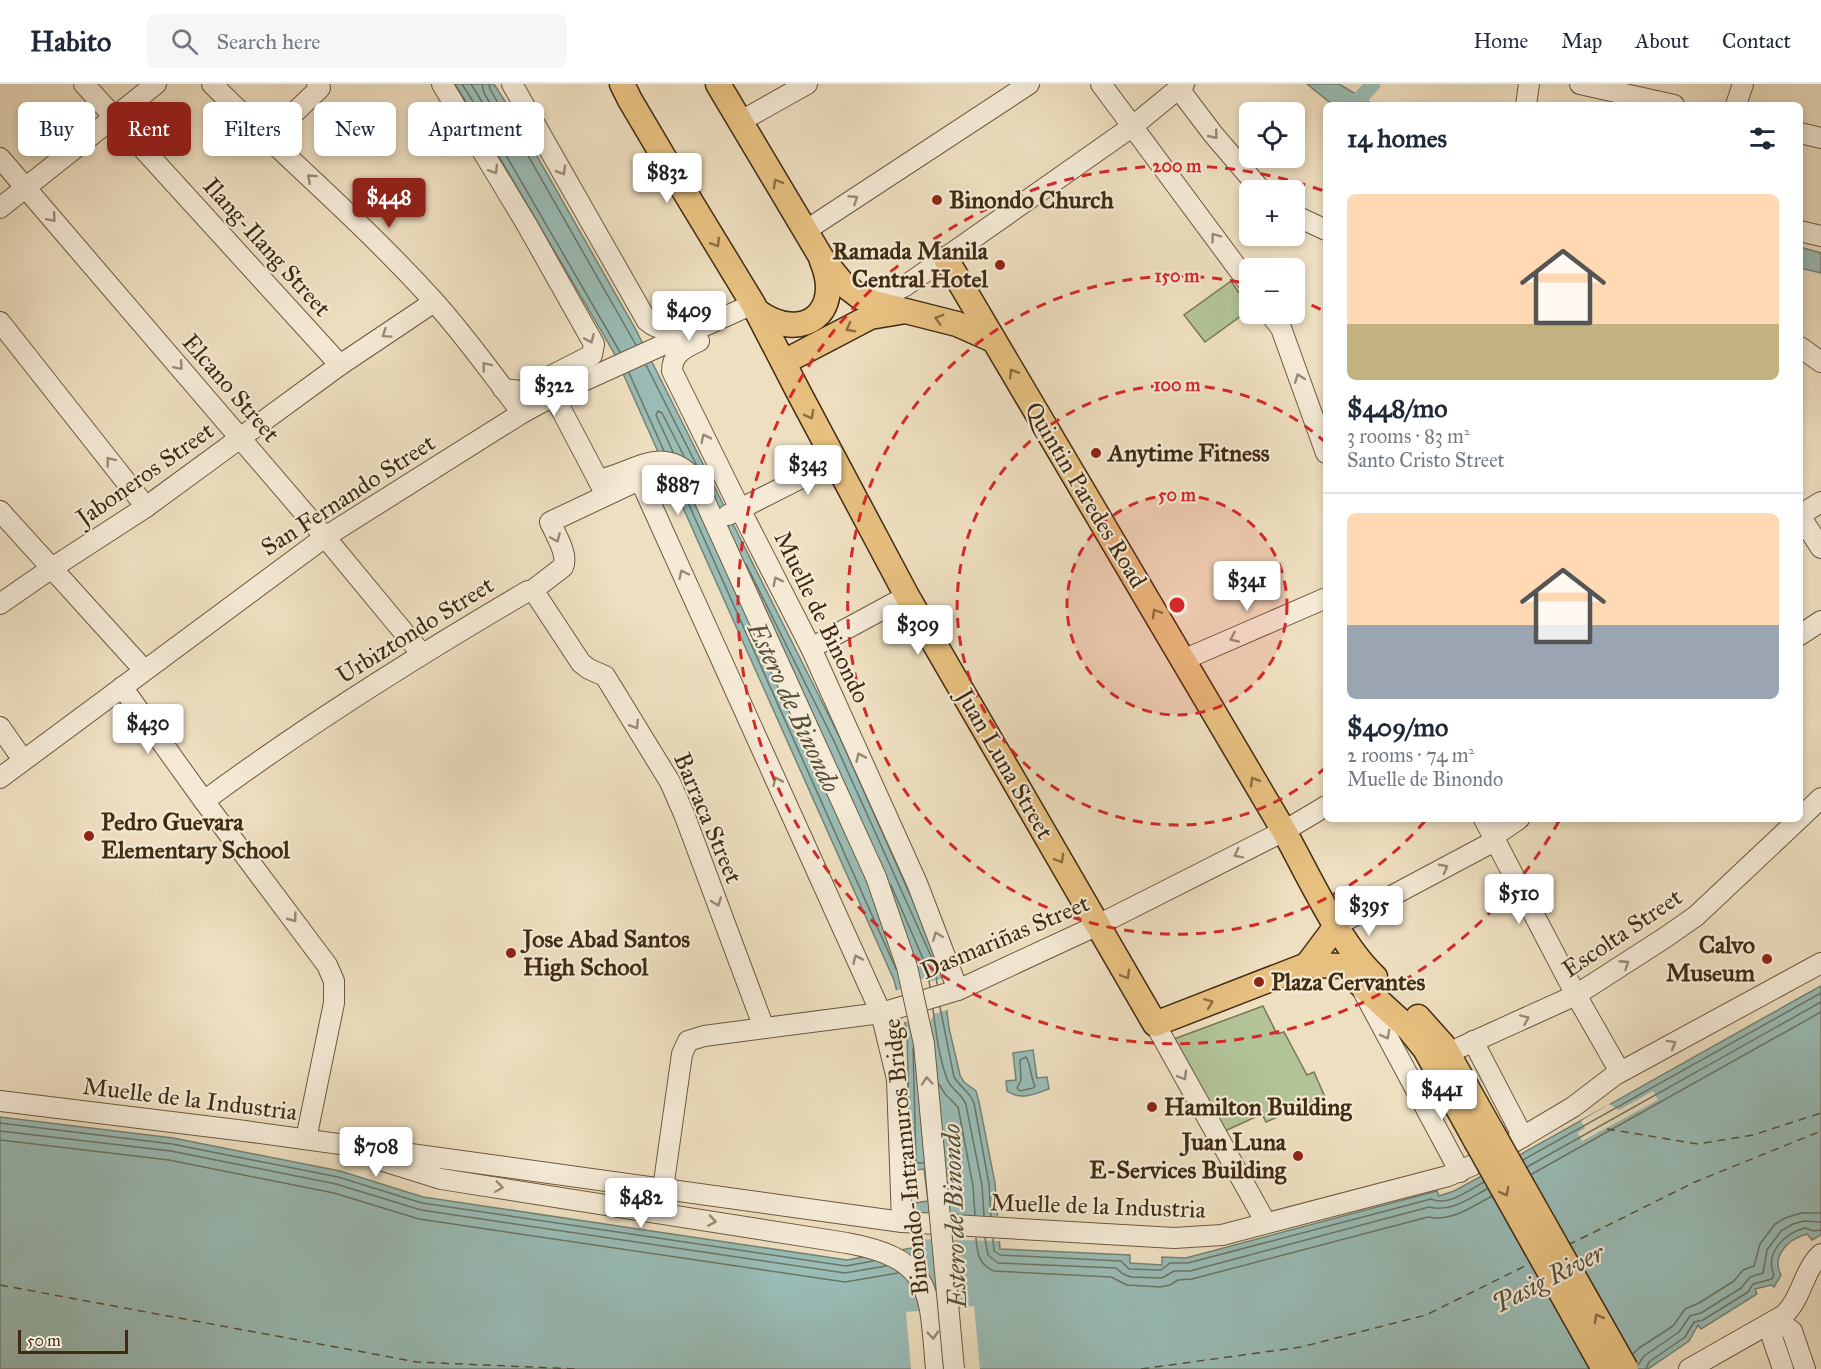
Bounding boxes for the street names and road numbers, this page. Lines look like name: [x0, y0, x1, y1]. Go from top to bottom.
street label: Ilang-Ilang Street: [197, 171, 338, 323]
street label: Elcano Street: [176, 328, 287, 449]
street label: Quintin Paredes Road: [1019, 396, 1153, 594]
street label: Jaboneros Street: [68, 415, 220, 534]
street label: San Fernando Street: [255, 427, 441, 562]
street label: Muelle de Binondo: [767, 526, 877, 708]
street label: Urbiztondo Street: [331, 569, 500, 690]
street label: Juan Luna Street: [948, 681, 1060, 845]
street label: Barraca Street: [667, 748, 749, 888]
street label: Escolta Street: [1556, 882, 1688, 984]
street label: Dasmariñas Street: [916, 888, 1094, 986]
street label: Binondo-Intramuros Bridge: [877, 1017, 935, 1297]
street label: Muelle de la Industria: [81, 1071, 300, 1127]
street label: Muelle de la Industria: [990, 1187, 1207, 1225]

